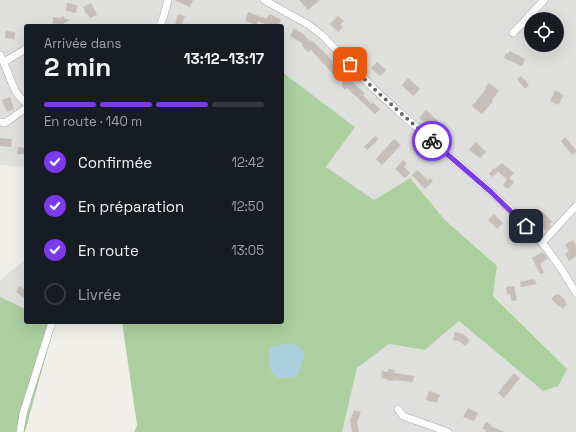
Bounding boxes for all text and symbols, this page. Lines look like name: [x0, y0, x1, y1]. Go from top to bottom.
map controls: [524, 12, 564, 52]
button: locate: [524, 12, 564, 52]
text: Arrivée dans: [44, 35, 121, 52]
pin: [333, 47, 367, 81]
text: 13:12–13:17: [184, 49, 264, 68]
text: 2 min: [44, 50, 111, 84]
icon: bag: [339, 53, 361, 75]
text: En route · 140 m: [44, 113, 142, 130]
courier: [412, 121, 452, 161]
icon: bike: [421, 130, 443, 152]
icon: check: [44, 151, 66, 173]
text: Confirmée: [78, 153, 152, 172]
text: 12:42: [231, 154, 264, 171]
icon: check: [44, 195, 66, 217]
text: En préparation: [78, 197, 184, 216]
text: 12:50: [231, 198, 264, 215]
pin: [509, 209, 543, 243]
icon: home: [515, 215, 537, 237]
icon: check: [44, 239, 66, 261]
text: En route: [78, 241, 139, 260]
text: 13:05: [231, 242, 264, 259]
text: Livrée: [78, 285, 121, 304]

